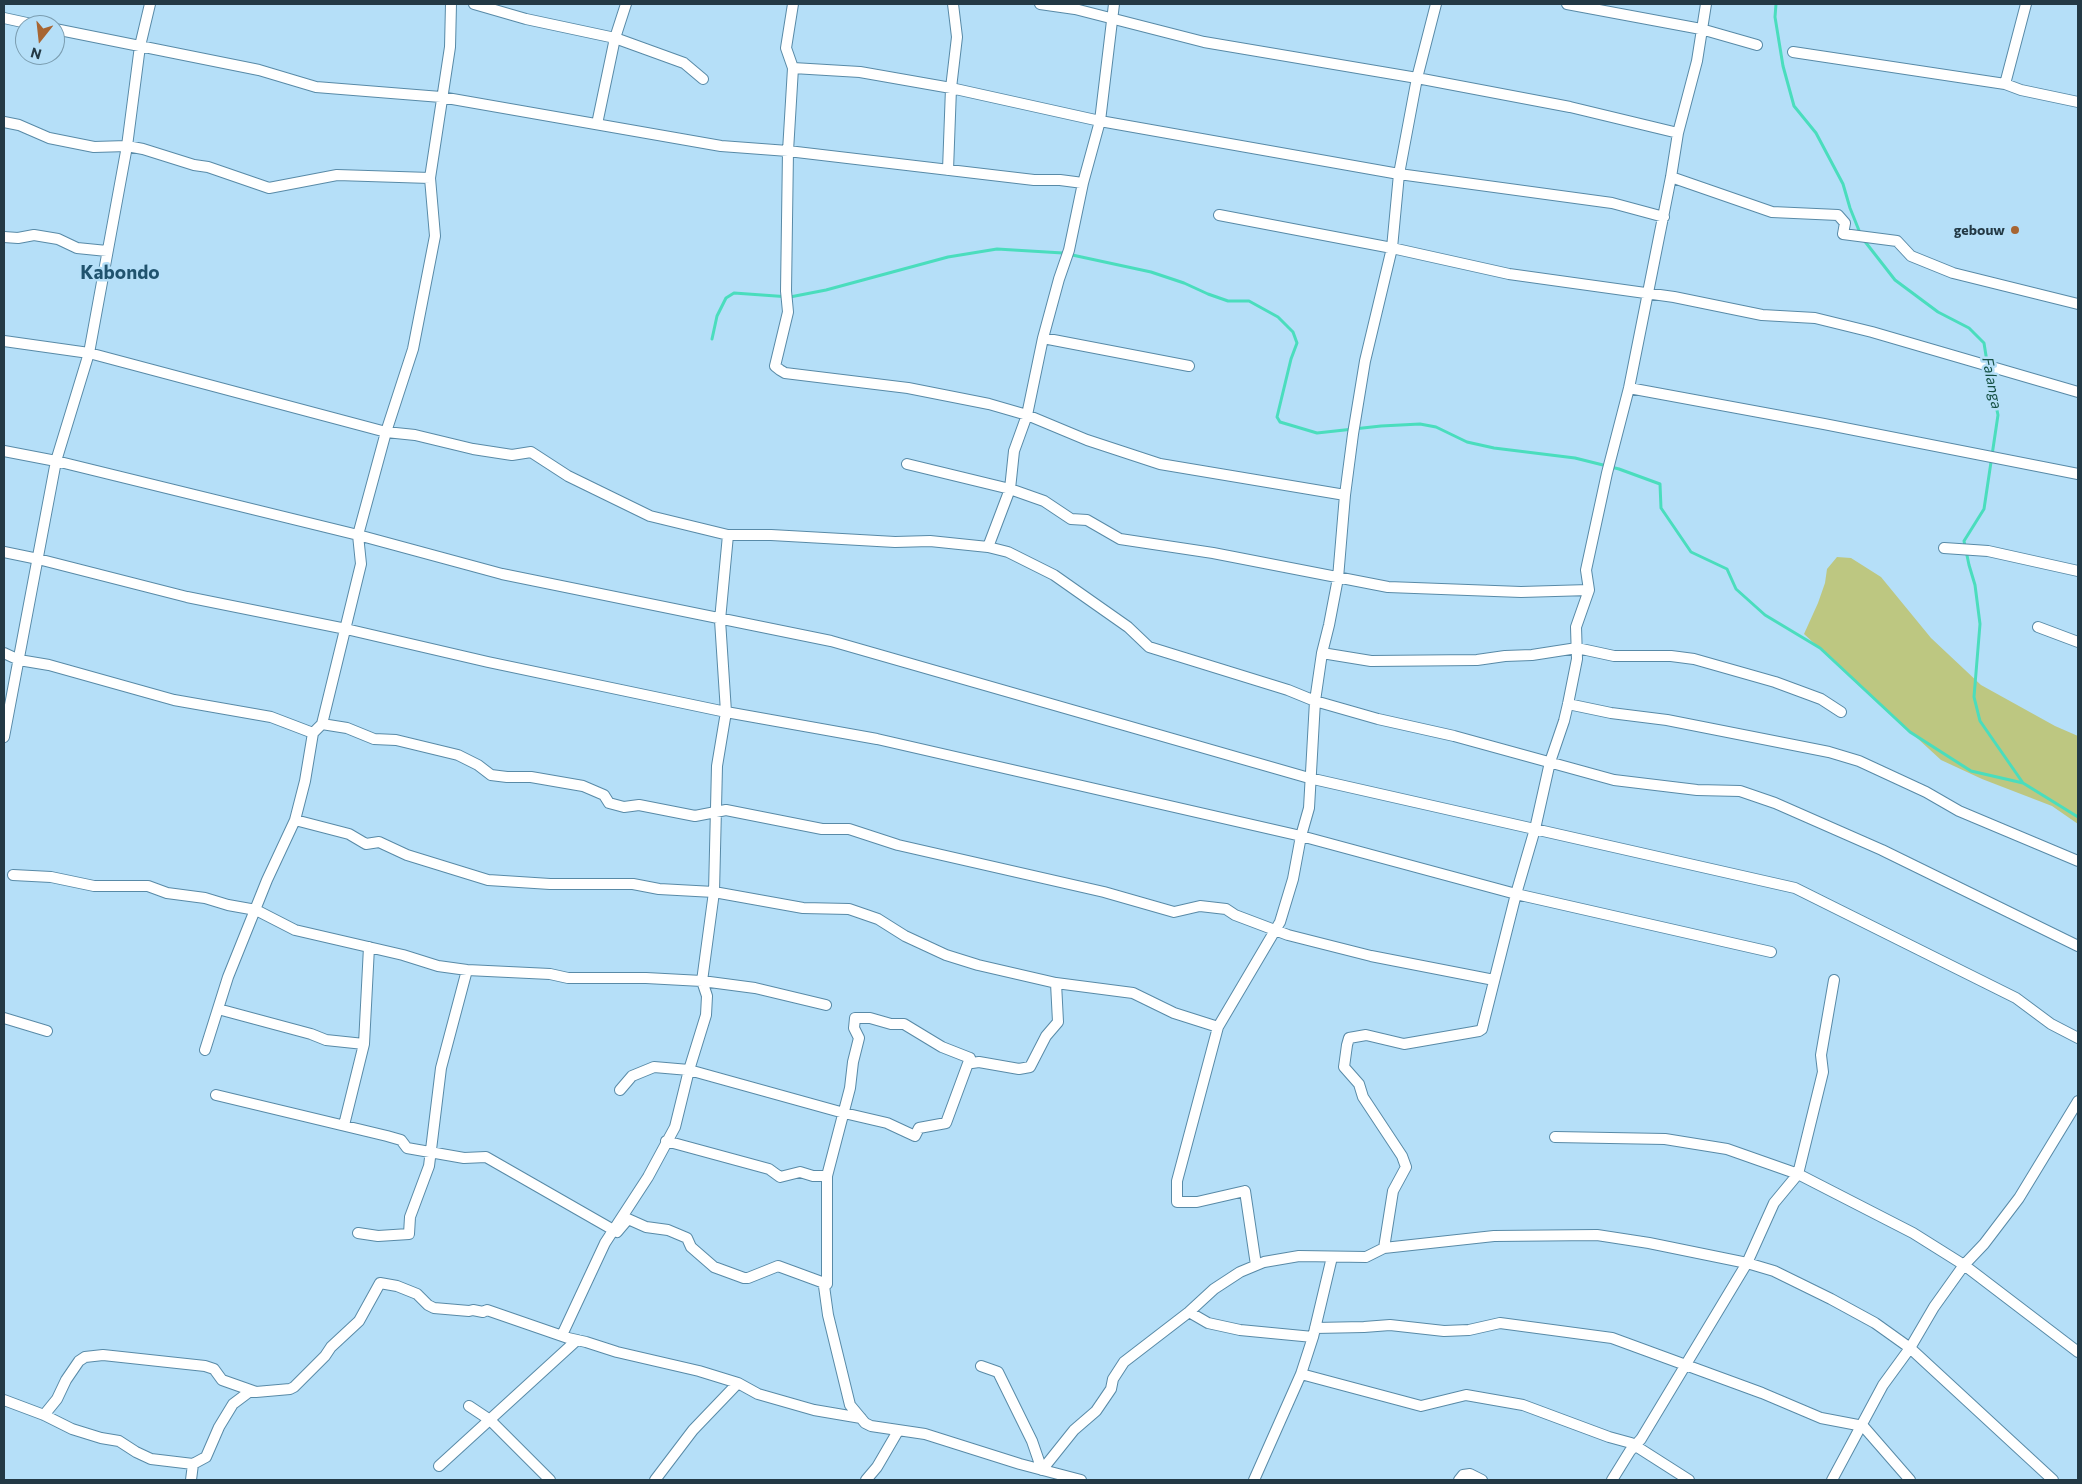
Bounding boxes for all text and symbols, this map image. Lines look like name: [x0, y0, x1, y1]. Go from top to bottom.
north arrow: [15, 15, 65, 65]
text: N: [29, 44, 43, 64]
place label: gebouw: [1954, 222, 2005, 238]
marker: gebouw: [2009, 224, 2021, 236]
district label: Kabondo: [80, 262, 160, 284]
water label: Falanga: [1978, 356, 2006, 410]

